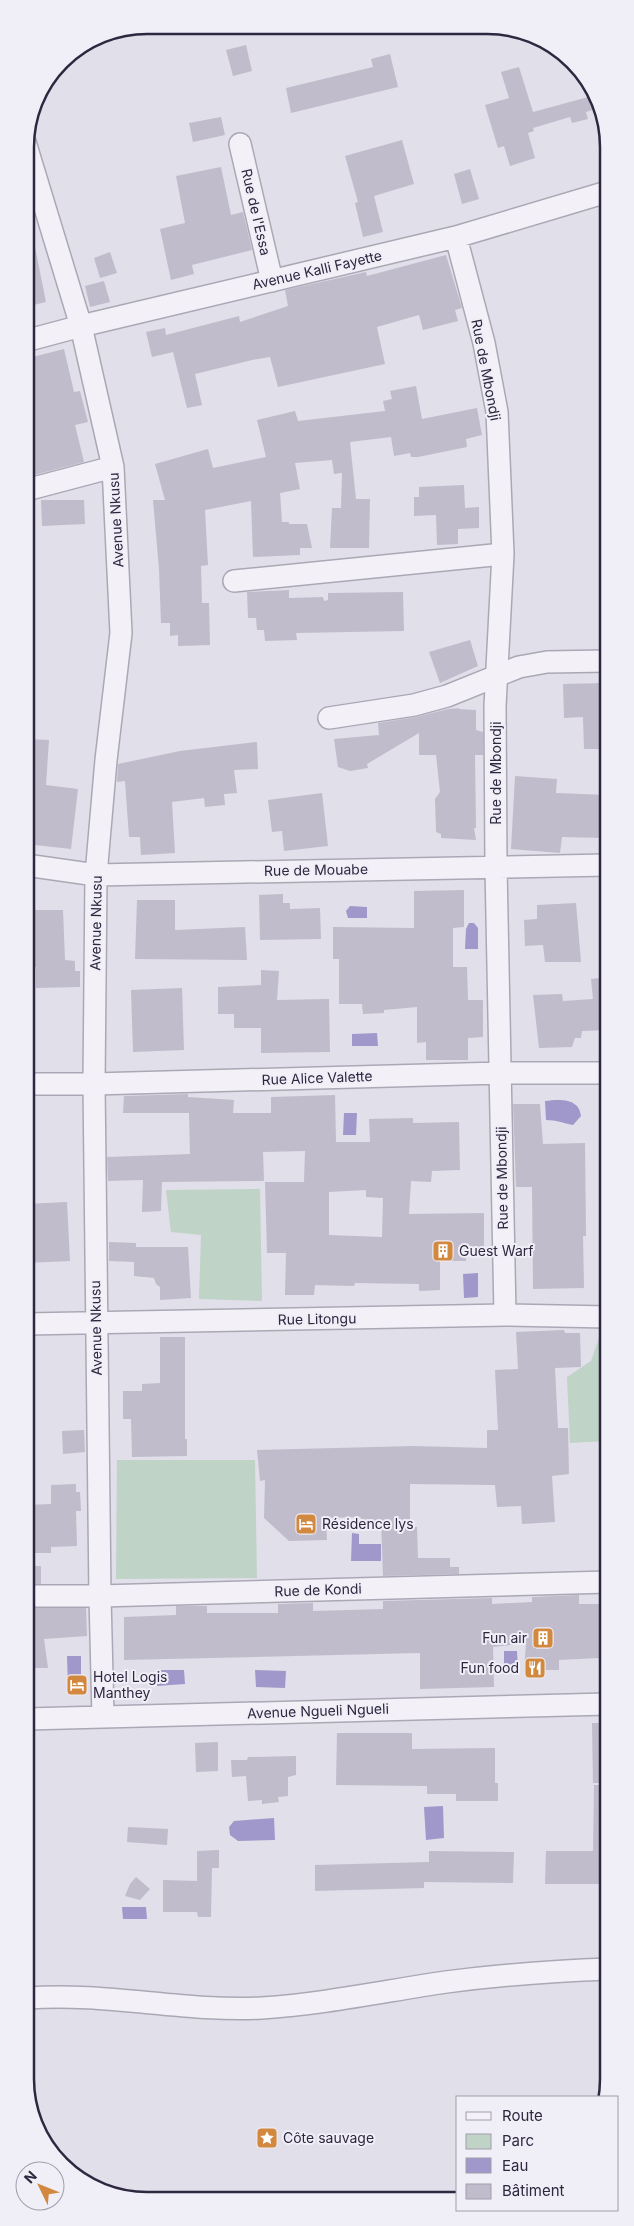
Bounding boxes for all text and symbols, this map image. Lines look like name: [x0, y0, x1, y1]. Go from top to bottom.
street label: Rue de l'Essa: [238, 167, 275, 257]
street label: Avenue Kalli Fayette: [250, 246, 383, 293]
street label: Rue de Mbondji: [468, 318, 505, 422]
street label: Avenue Nkusu: [105, 472, 126, 568]
street label: Rue de Mbondji: [487, 721, 504, 825]
street label: Rue de Mouabe: [264, 860, 368, 879]
street label: Avenue Nkusu: [86, 875, 105, 971]
street label: Rue Alice Valette: [261, 1067, 373, 1088]
street label: Rue de Mbondji: [492, 1126, 511, 1230]
building icon: Guest Warf: [431, 1239, 455, 1263]
place label: Guest Warf: [459, 1242, 533, 1259]
street label: Avenue Nkusu: [86, 1280, 105, 1376]
street label: Rue Litongu: [278, 1309, 356, 1328]
hotel icon: Résidence lys: [294, 1512, 318, 1536]
place label: Résidence lys: [322, 1515, 414, 1532]
street label: Rue de Kondi: [274, 1579, 362, 1600]
building icon: Fun air: [531, 1626, 555, 1650]
place label: Fun air: [482, 1629, 527, 1646]
restaurant icon: Fun food: [523, 1656, 547, 1680]
place label: Fun food: [461, 1659, 519, 1676]
place label: Hotel Logis Manthey: [93, 1668, 167, 1701]
hotel icon: Hotel Logis Manthey: [65, 1673, 89, 1697]
street label: Avenue Ngueli Ngueli: [247, 1700, 389, 1721]
legend: [456, 2096, 619, 2211]
text: Route: [502, 2106, 543, 2125]
place icon: Côte sauvage: [255, 2126, 279, 2150]
place label: Côte sauvage: [283, 2129, 374, 2146]
text: Parc: [502, 2131, 534, 2150]
text: Eau: [502, 2156, 528, 2175]
north arrow: [15, 2161, 65, 2211]
text: N: [20, 2167, 40, 2186]
text: Bâtiment: [502, 2181, 565, 2200]

